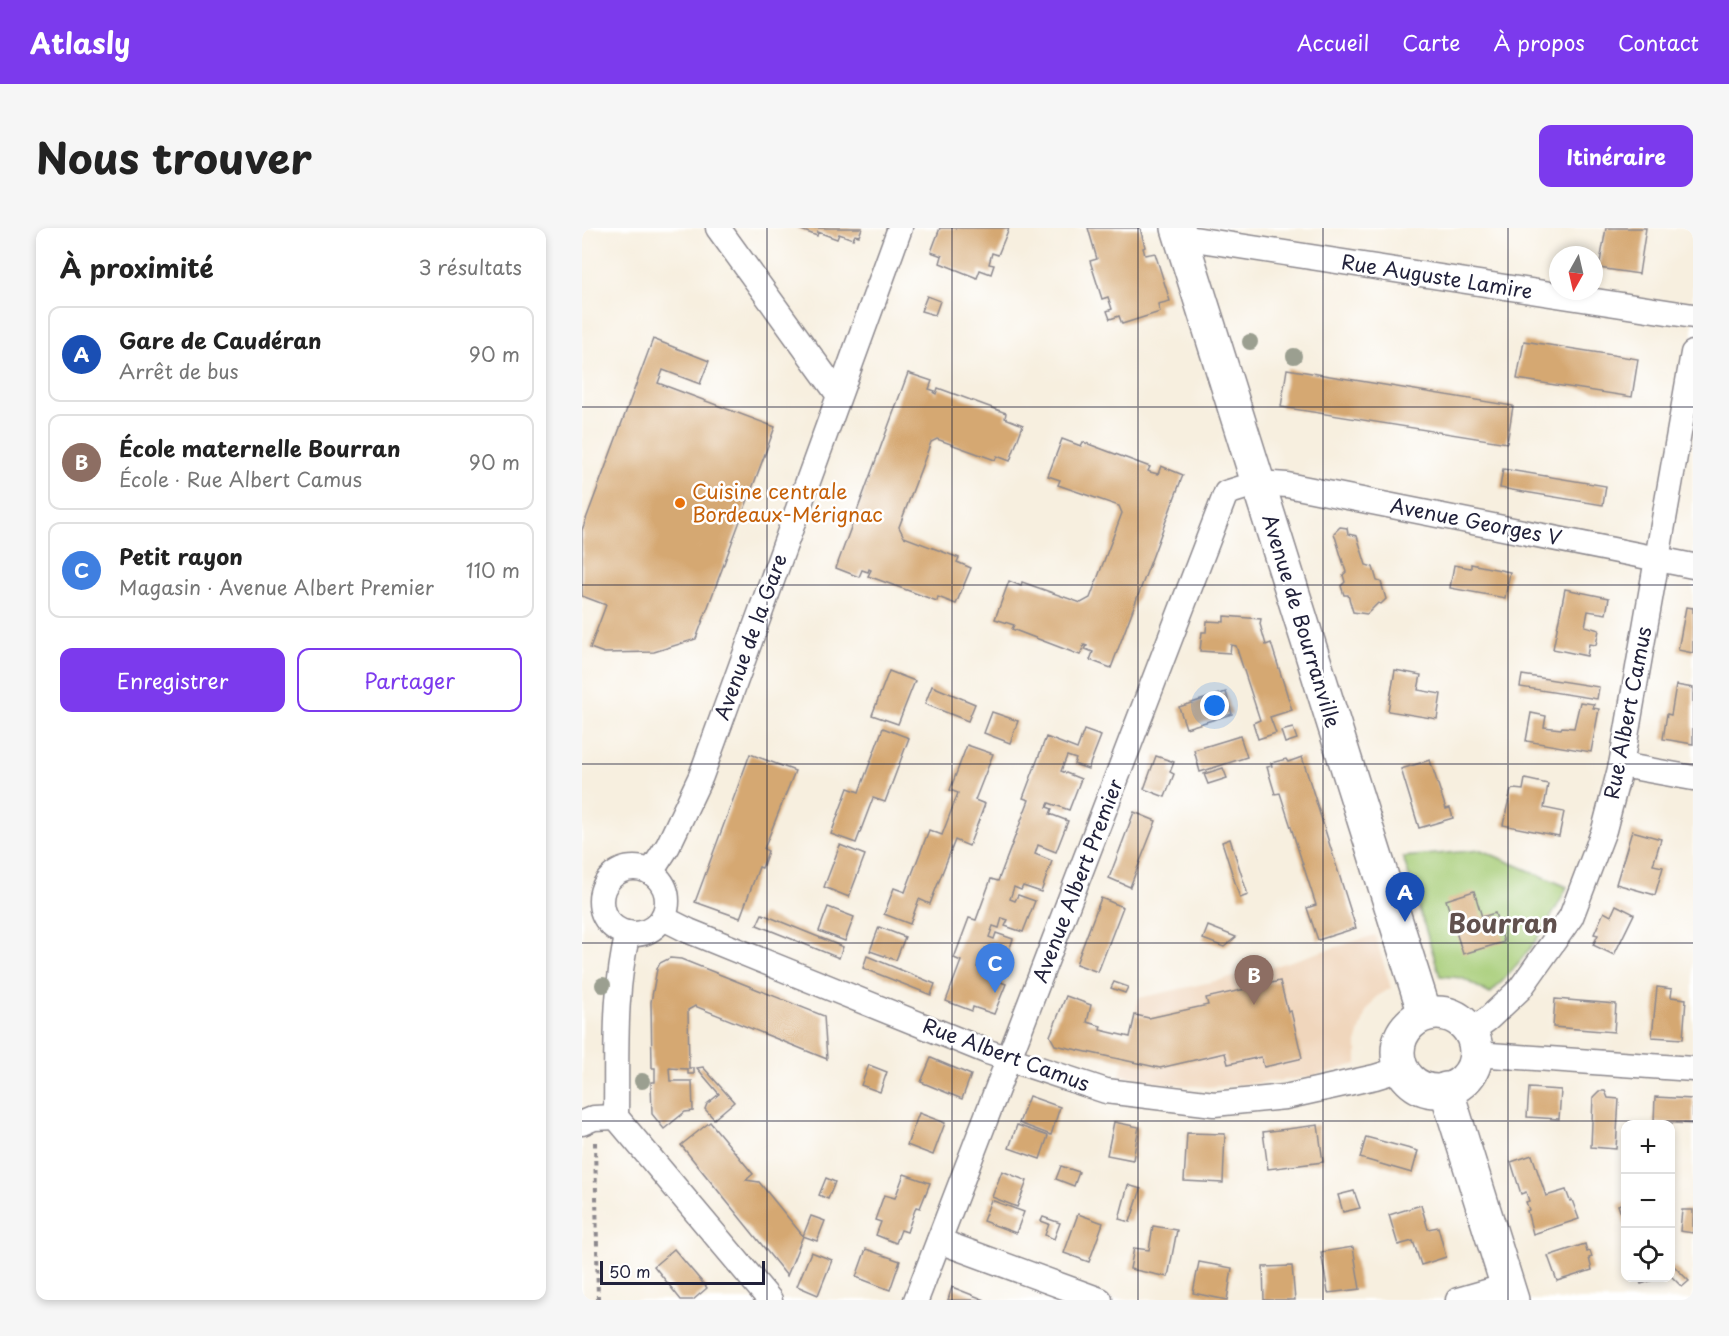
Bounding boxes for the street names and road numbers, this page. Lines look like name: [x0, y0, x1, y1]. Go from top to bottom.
street label: Rue Auguste Lamire: [1339, 246, 1535, 306]
street label: Avenue Georges V: [1388, 490, 1565, 552]
street label: Avenue de Bourranville: [1255, 510, 1349, 731]
street label: Avenue de la Gare: [706, 549, 794, 724]
street label: Rue Albert Camus: [1596, 624, 1658, 802]
street label: Avenue Albert Premier: [1024, 774, 1130, 987]
street label: Rue Albert Camus: [919, 1010, 1094, 1098]

